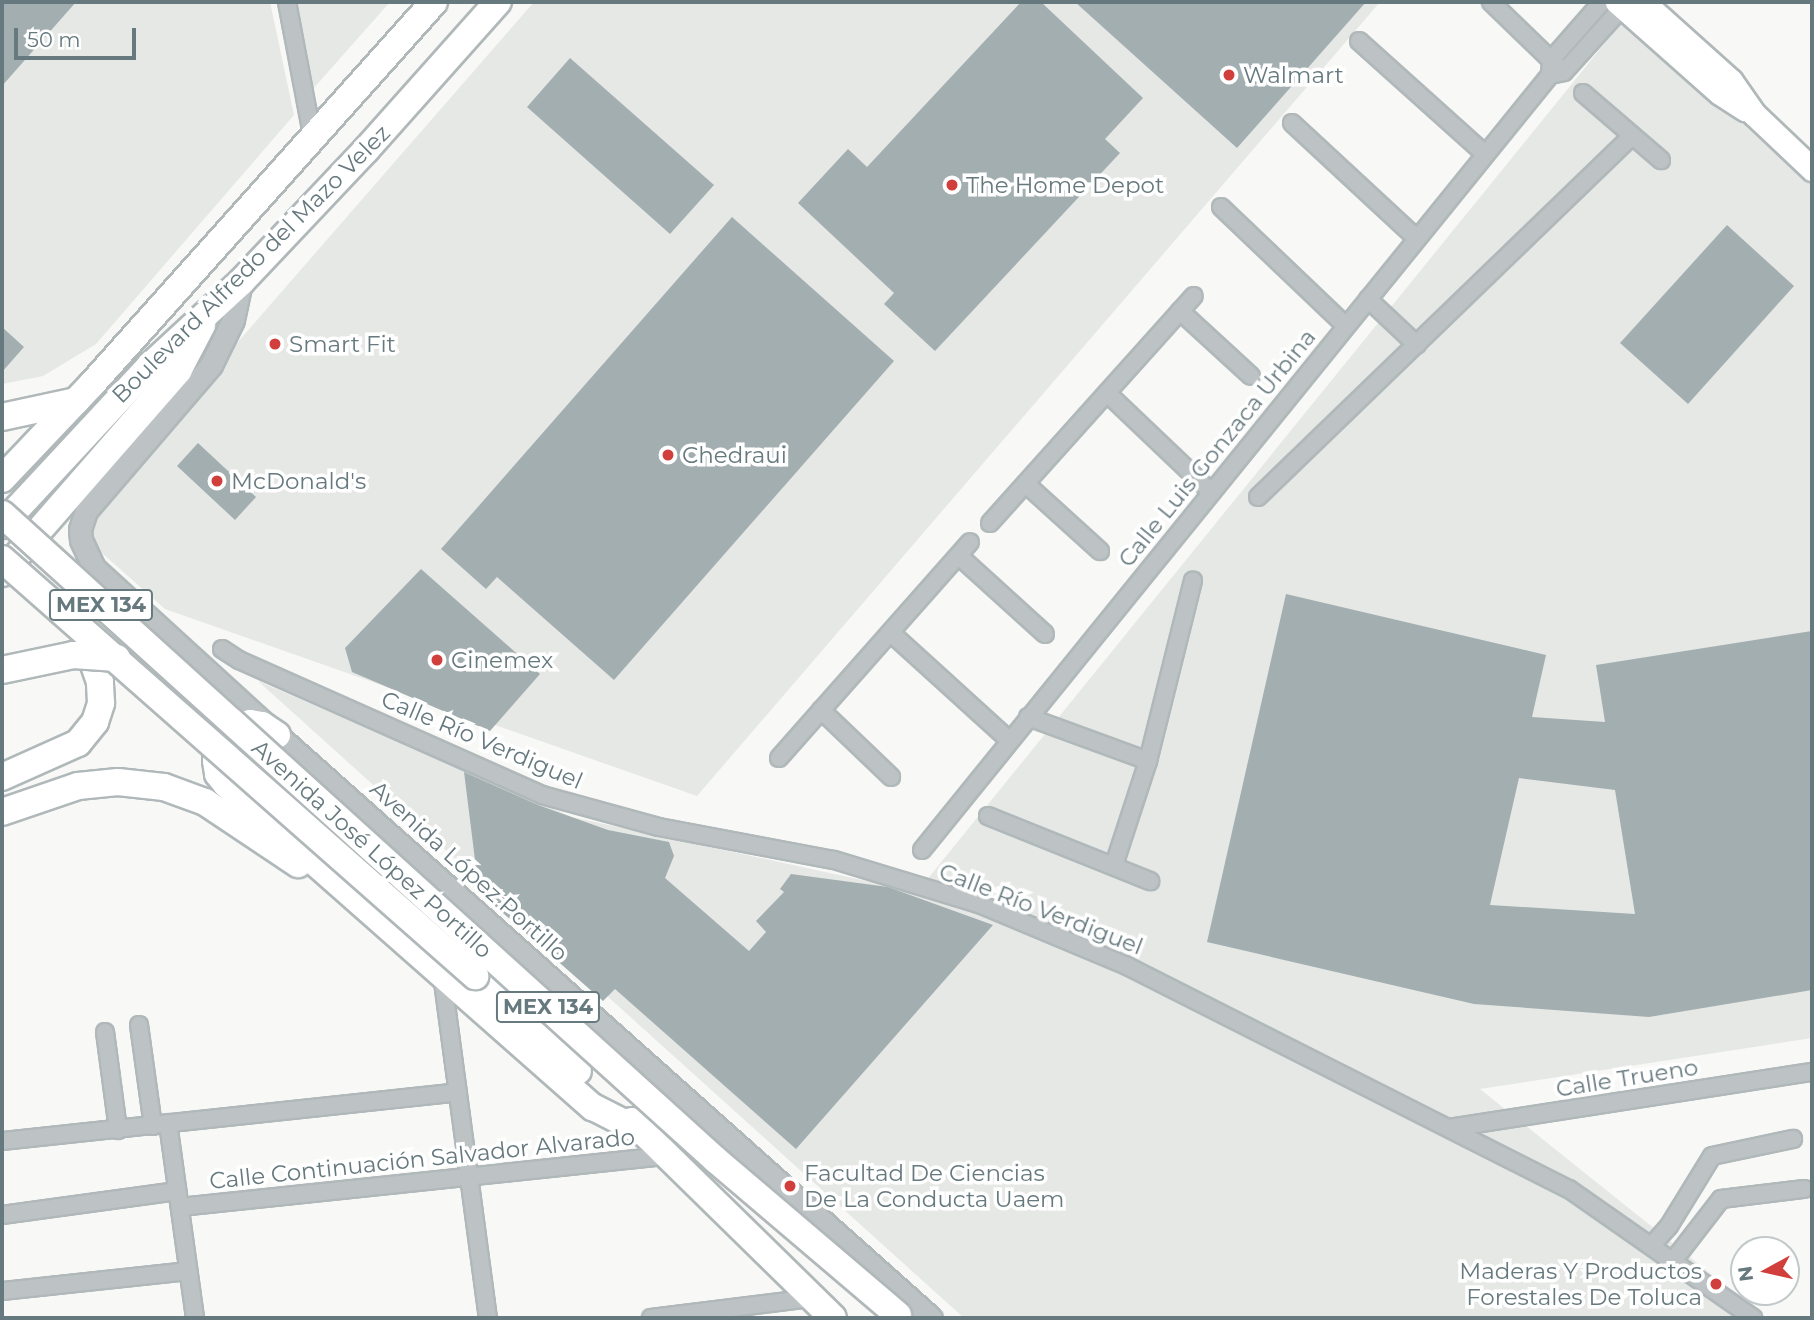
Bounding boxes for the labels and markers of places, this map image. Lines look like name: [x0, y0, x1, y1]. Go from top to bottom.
place label: Walmart: [1243, 61, 1344, 89]
marker: Walmart: [1221, 67, 1237, 83]
place label: The Home Depot: [966, 171, 1164, 199]
marker: The Home Depot: [944, 177, 960, 193]
place label: Smart Fit: [289, 330, 396, 358]
marker: Smart Fit: [267, 336, 283, 352]
place label: Chedraui: [682, 441, 787, 469]
marker: Chedraui: [660, 447, 676, 463]
place label: McDonald's: [231, 467, 366, 495]
marker: McDonald's: [209, 473, 225, 489]
place label: Cinemex: [451, 646, 553, 674]
marker: Cinemex: [429, 652, 445, 668]
place label: Facultad De Ciencias De La Conducta Uaem: [804, 1159, 1065, 1213]
marker: Facultad De Ciencias De La Conducta Uaem: [782, 1178, 798, 1194]
place label: Maderas Y Productos Forestales De Toluca: [1459, 1257, 1702, 1311]
marker: Maderas Y Productos Forestales De Toluca: [1708, 1276, 1724, 1292]

